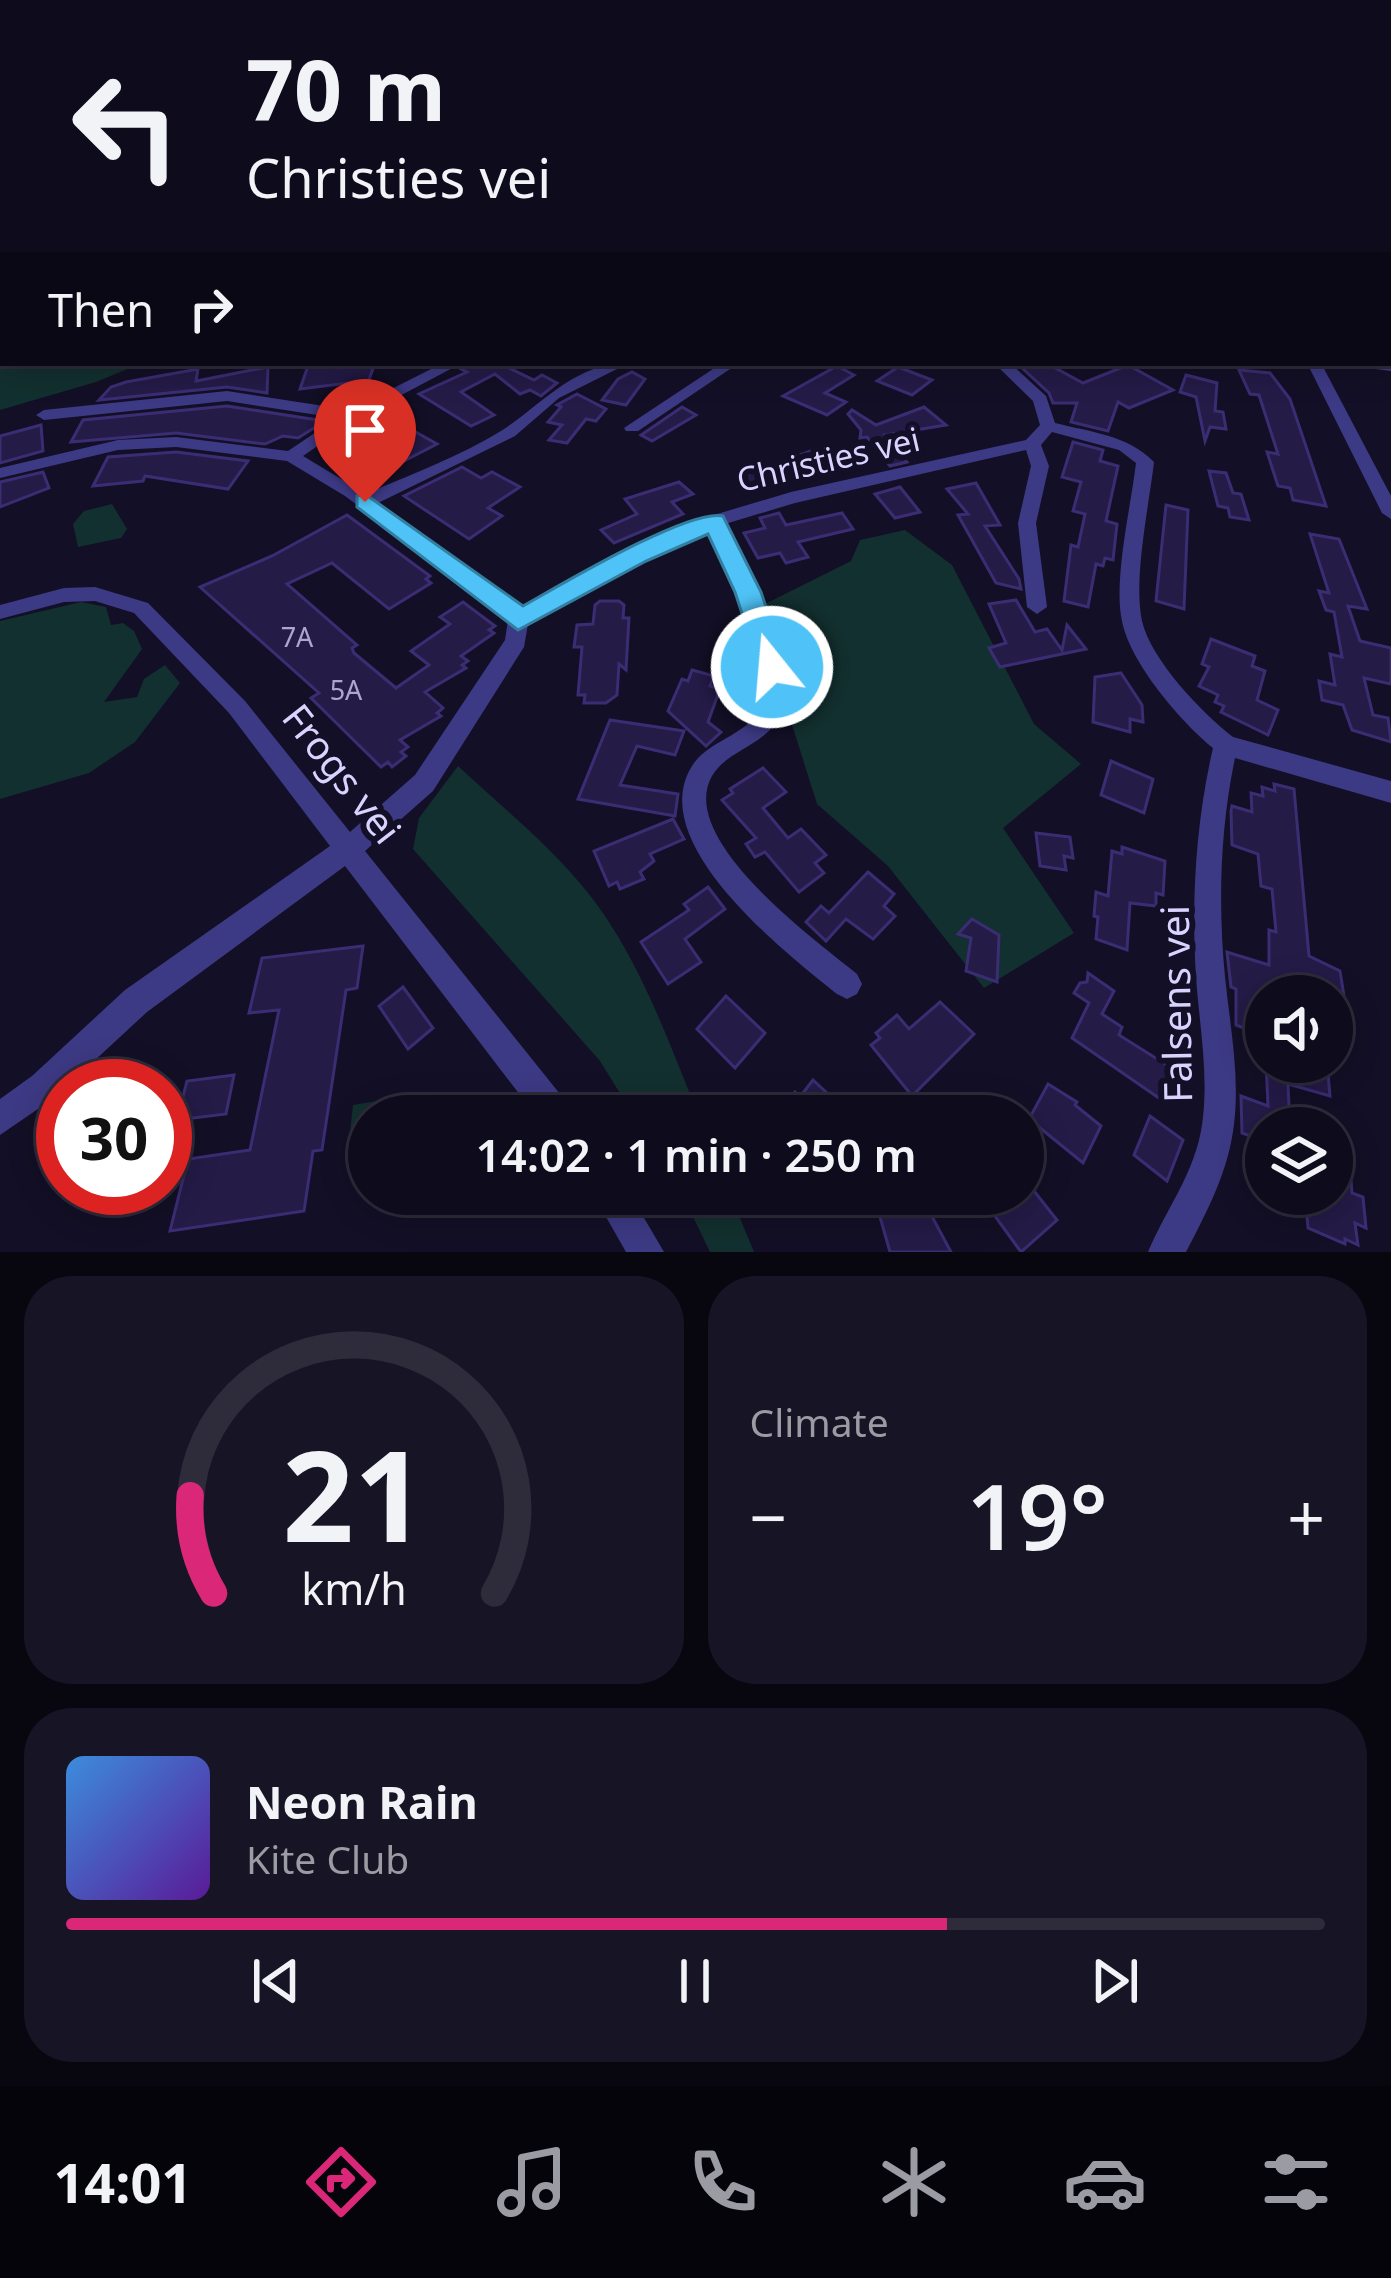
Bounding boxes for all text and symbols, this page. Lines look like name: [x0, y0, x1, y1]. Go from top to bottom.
text: 70 m: [246, 31, 446, 146]
icon: left: [48, 48, 204, 204]
text: Christies vei: [246, 140, 551, 214]
icon: right: [178, 276, 244, 342]
text: Then: [48, 279, 154, 340]
pin: [314, 379, 416, 502]
icon: arrive: [332, 397, 398, 463]
street label: Christies vei: [732, 416, 924, 502]
position arrow: [709, 604, 835, 730]
house number: 7A: [281, 618, 314, 655]
house number: 5A: [330, 671, 363, 708]
street label: Frogs vei: [272, 692, 414, 854]
street label: Falsens vei: [1147, 905, 1203, 1103]
map controls: [1245, 975, 1353, 1215]
button: sound: [1245, 975, 1353, 1083]
speed limit sign: 30: [36, 1059, 192, 1215]
button: layers: [1245, 1107, 1353, 1215]
text: 14:02 · 1 min · 250 m: [475, 1124, 917, 1185]
text: Climate: [750, 1395, 889, 1448]
text: 21: [282, 1409, 425, 1579]
text: 19°: [967, 1454, 1108, 1576]
text: −: [750, 1471, 787, 1561]
text: +: [1287, 1471, 1325, 1561]
text: km/h: [301, 1559, 406, 1618]
text: Neon Rain: [246, 1771, 478, 1832]
text: Kite Club: [246, 1832, 409, 1885]
icon: previous: [243, 1948, 309, 2014]
icon: pause: [662, 1948, 728, 2014]
icon: next: [1082, 1948, 1148, 2014]
icon: directions: [299, 2140, 383, 2224]
icon: music: [490, 2140, 574, 2224]
icon: phone: [681, 2140, 765, 2224]
icon: climate: [872, 2140, 956, 2224]
icon: car: [1063, 2140, 1147, 2224]
icon: filters: [1254, 2140, 1338, 2224]
text: 14:01: [53, 2145, 192, 2219]

